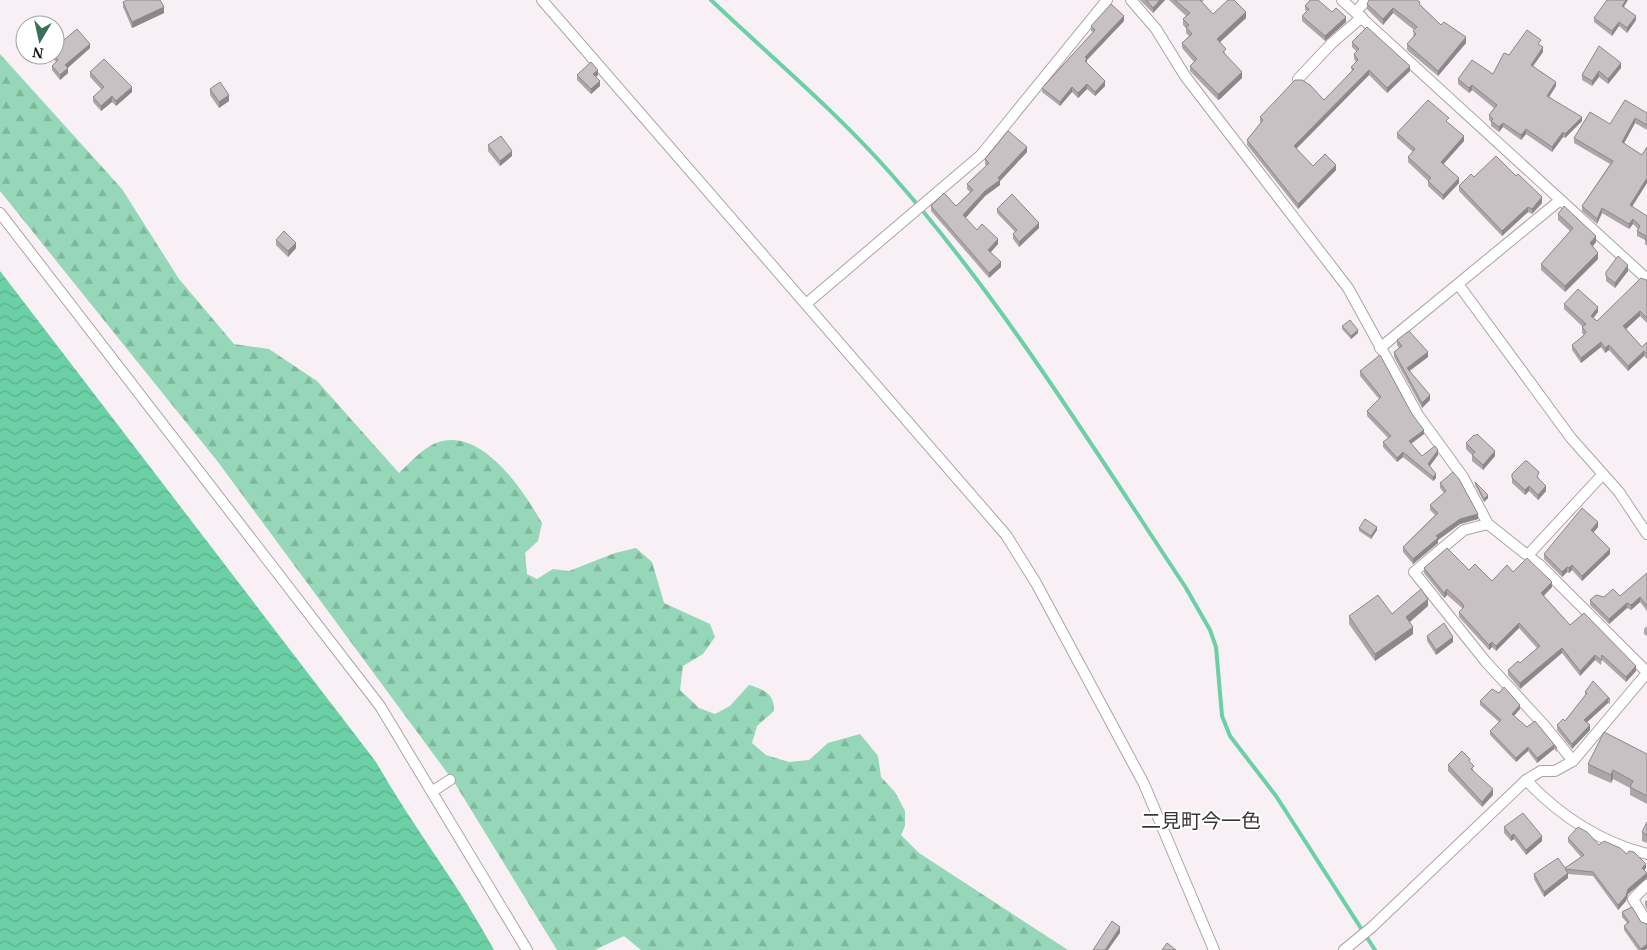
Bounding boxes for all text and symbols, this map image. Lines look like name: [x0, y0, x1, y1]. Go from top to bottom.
north arrow: [15, 15, 65, 65]
text: N: [31, 43, 45, 64]
district label: 二見町今一色: [1141, 807, 1261, 834]

